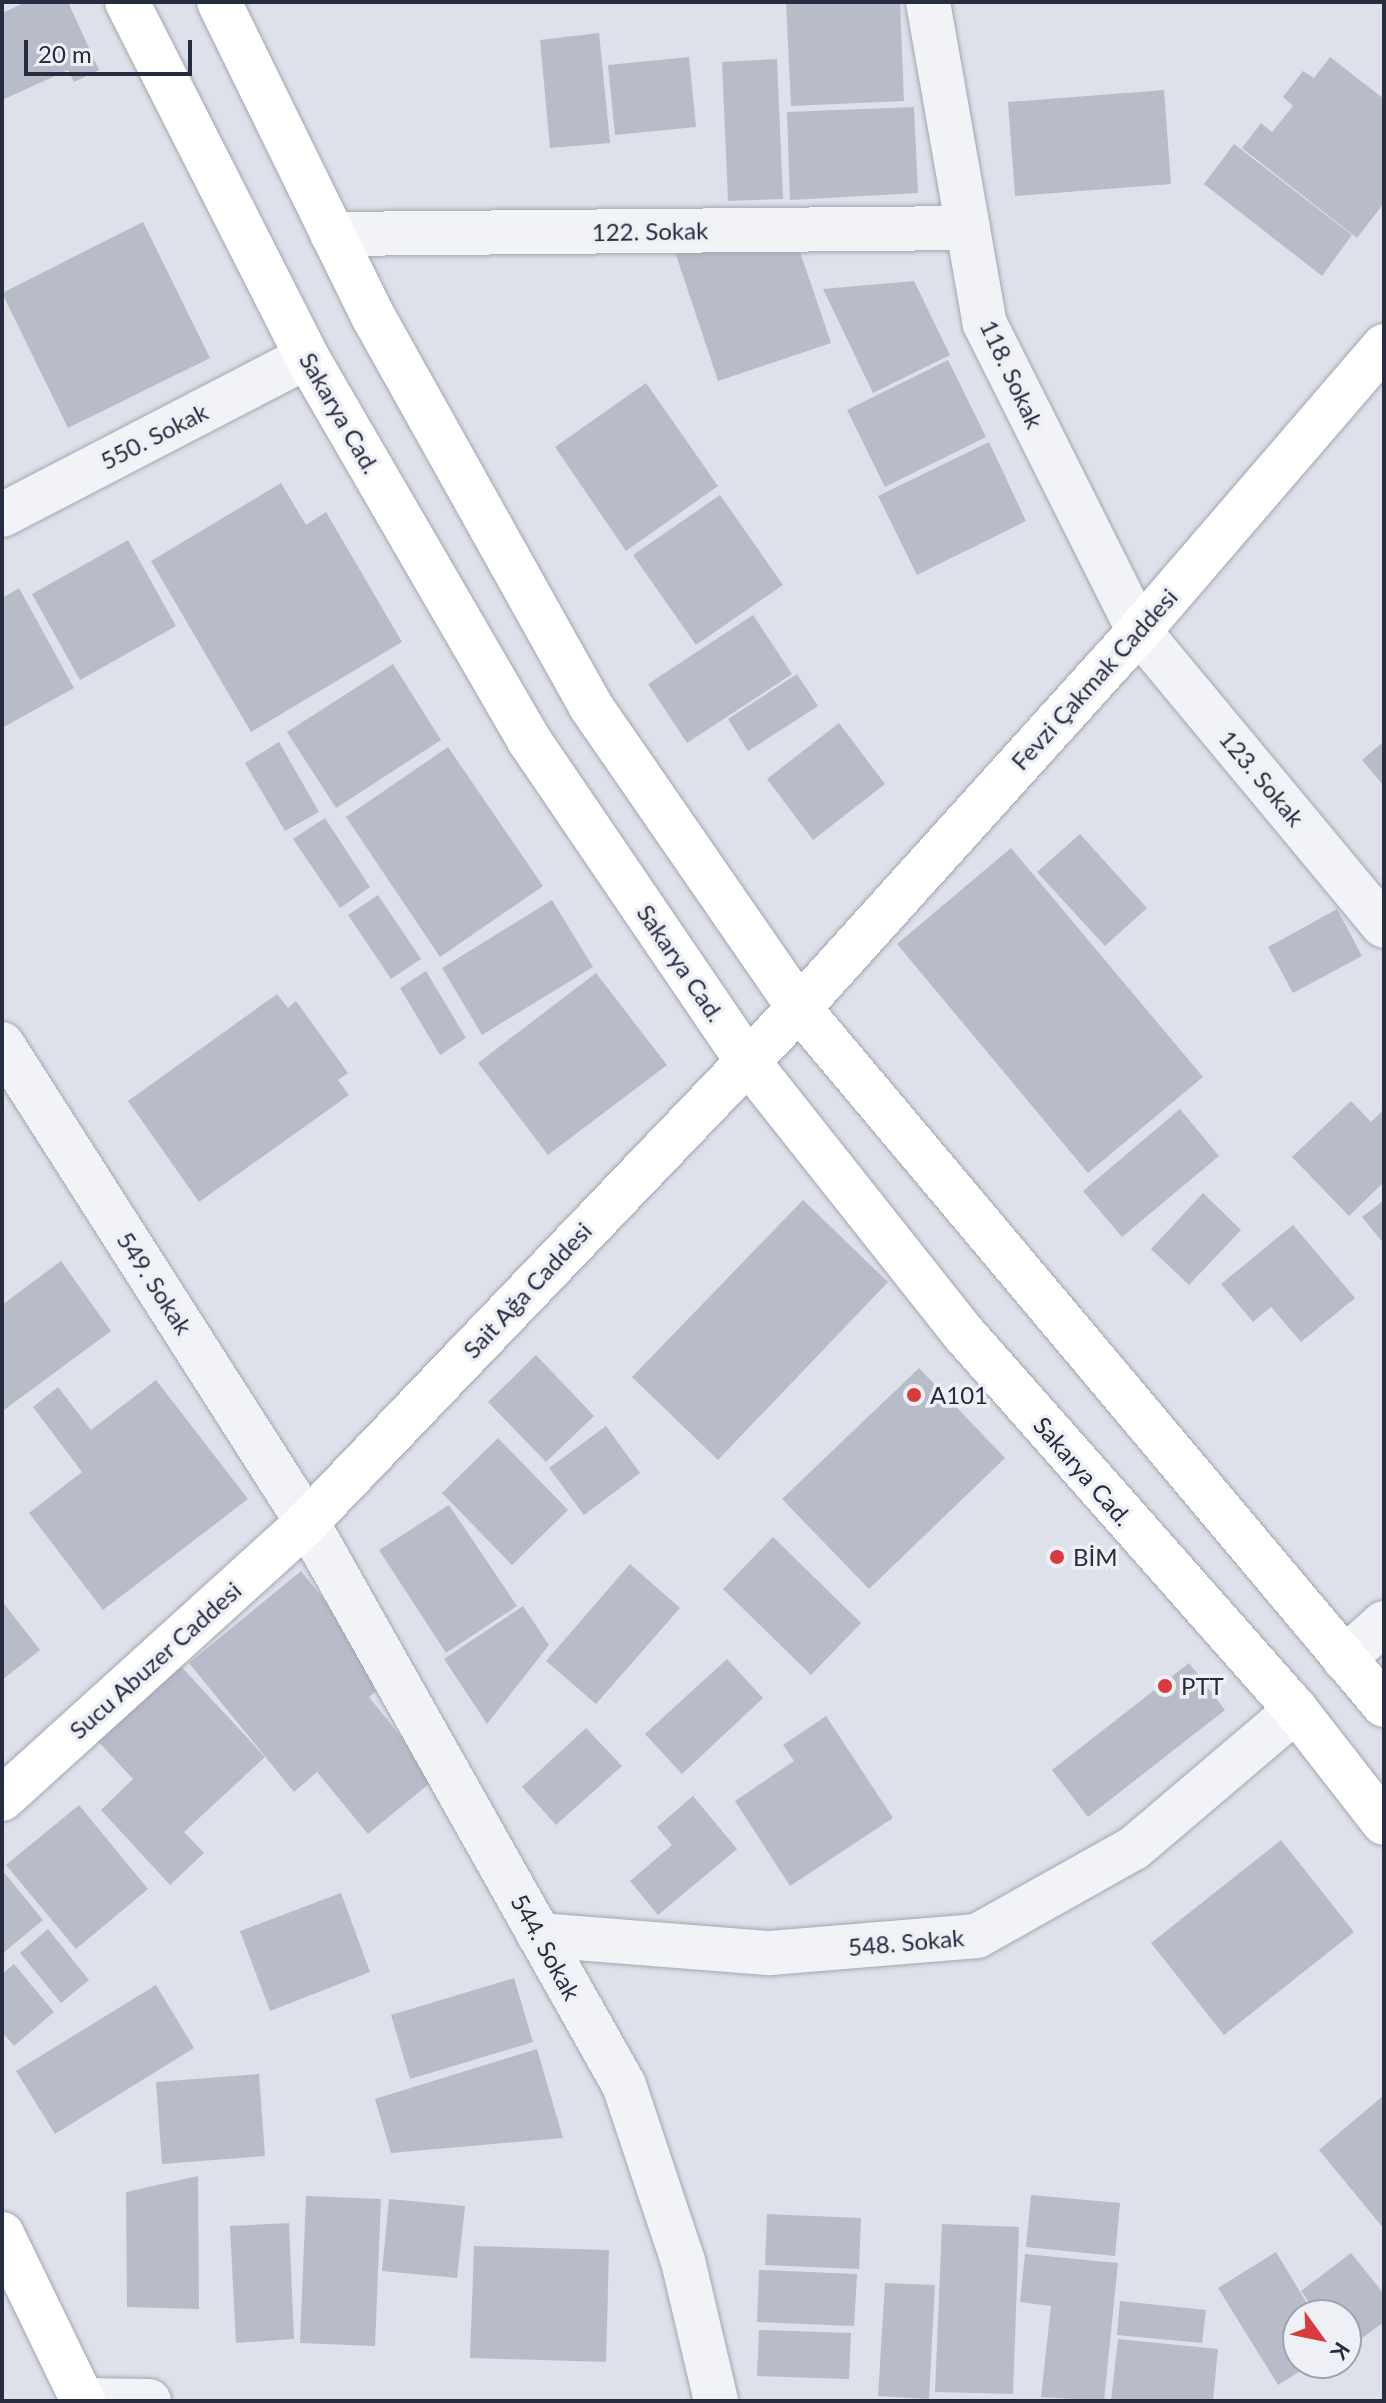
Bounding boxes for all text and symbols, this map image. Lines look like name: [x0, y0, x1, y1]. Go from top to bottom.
scale bar: [28, 24, 196, 74]
text: 20 m: [38, 39, 92, 68]
street label: 122. Sokak: [592, 216, 708, 246]
street label: 118. Sokak: [974, 315, 1050, 433]
street label: Sakarya Cad.: [294, 347, 386, 479]
street label: 550. Sokak: [96, 397, 212, 475]
street label: Fevzi Çakmak Caddesi: [1005, 582, 1183, 776]
street label: 123. Sokak: [1214, 724, 1310, 832]
street label: Sakarya Cad.: [631, 899, 731, 1027]
street label: Sait Ağa Caddesi: [457, 1216, 597, 1364]
street label: 549. Sokak: [111, 1226, 199, 1340]
place label: A101: [930, 1381, 988, 1409]
marker: A101: [905, 1386, 923, 1404]
street label: Sakarya Cad.: [1028, 1411, 1138, 1531]
place label: BİM: [1073, 1543, 1118, 1571]
marker: BİM: [1048, 1548, 1066, 1566]
street label: Sucu Abuzer Caddesi: [63, 1575, 247, 1745]
place label: PTT: [1181, 1672, 1224, 1700]
marker: PTT: [1156, 1677, 1174, 1695]
street label: 544. Sokak: [505, 1889, 587, 2005]
street label: 548. Sokak: [847, 1923, 965, 1961]
north arrow: [1282, 2299, 1362, 2379]
text: K: [1325, 2338, 1356, 2365]

